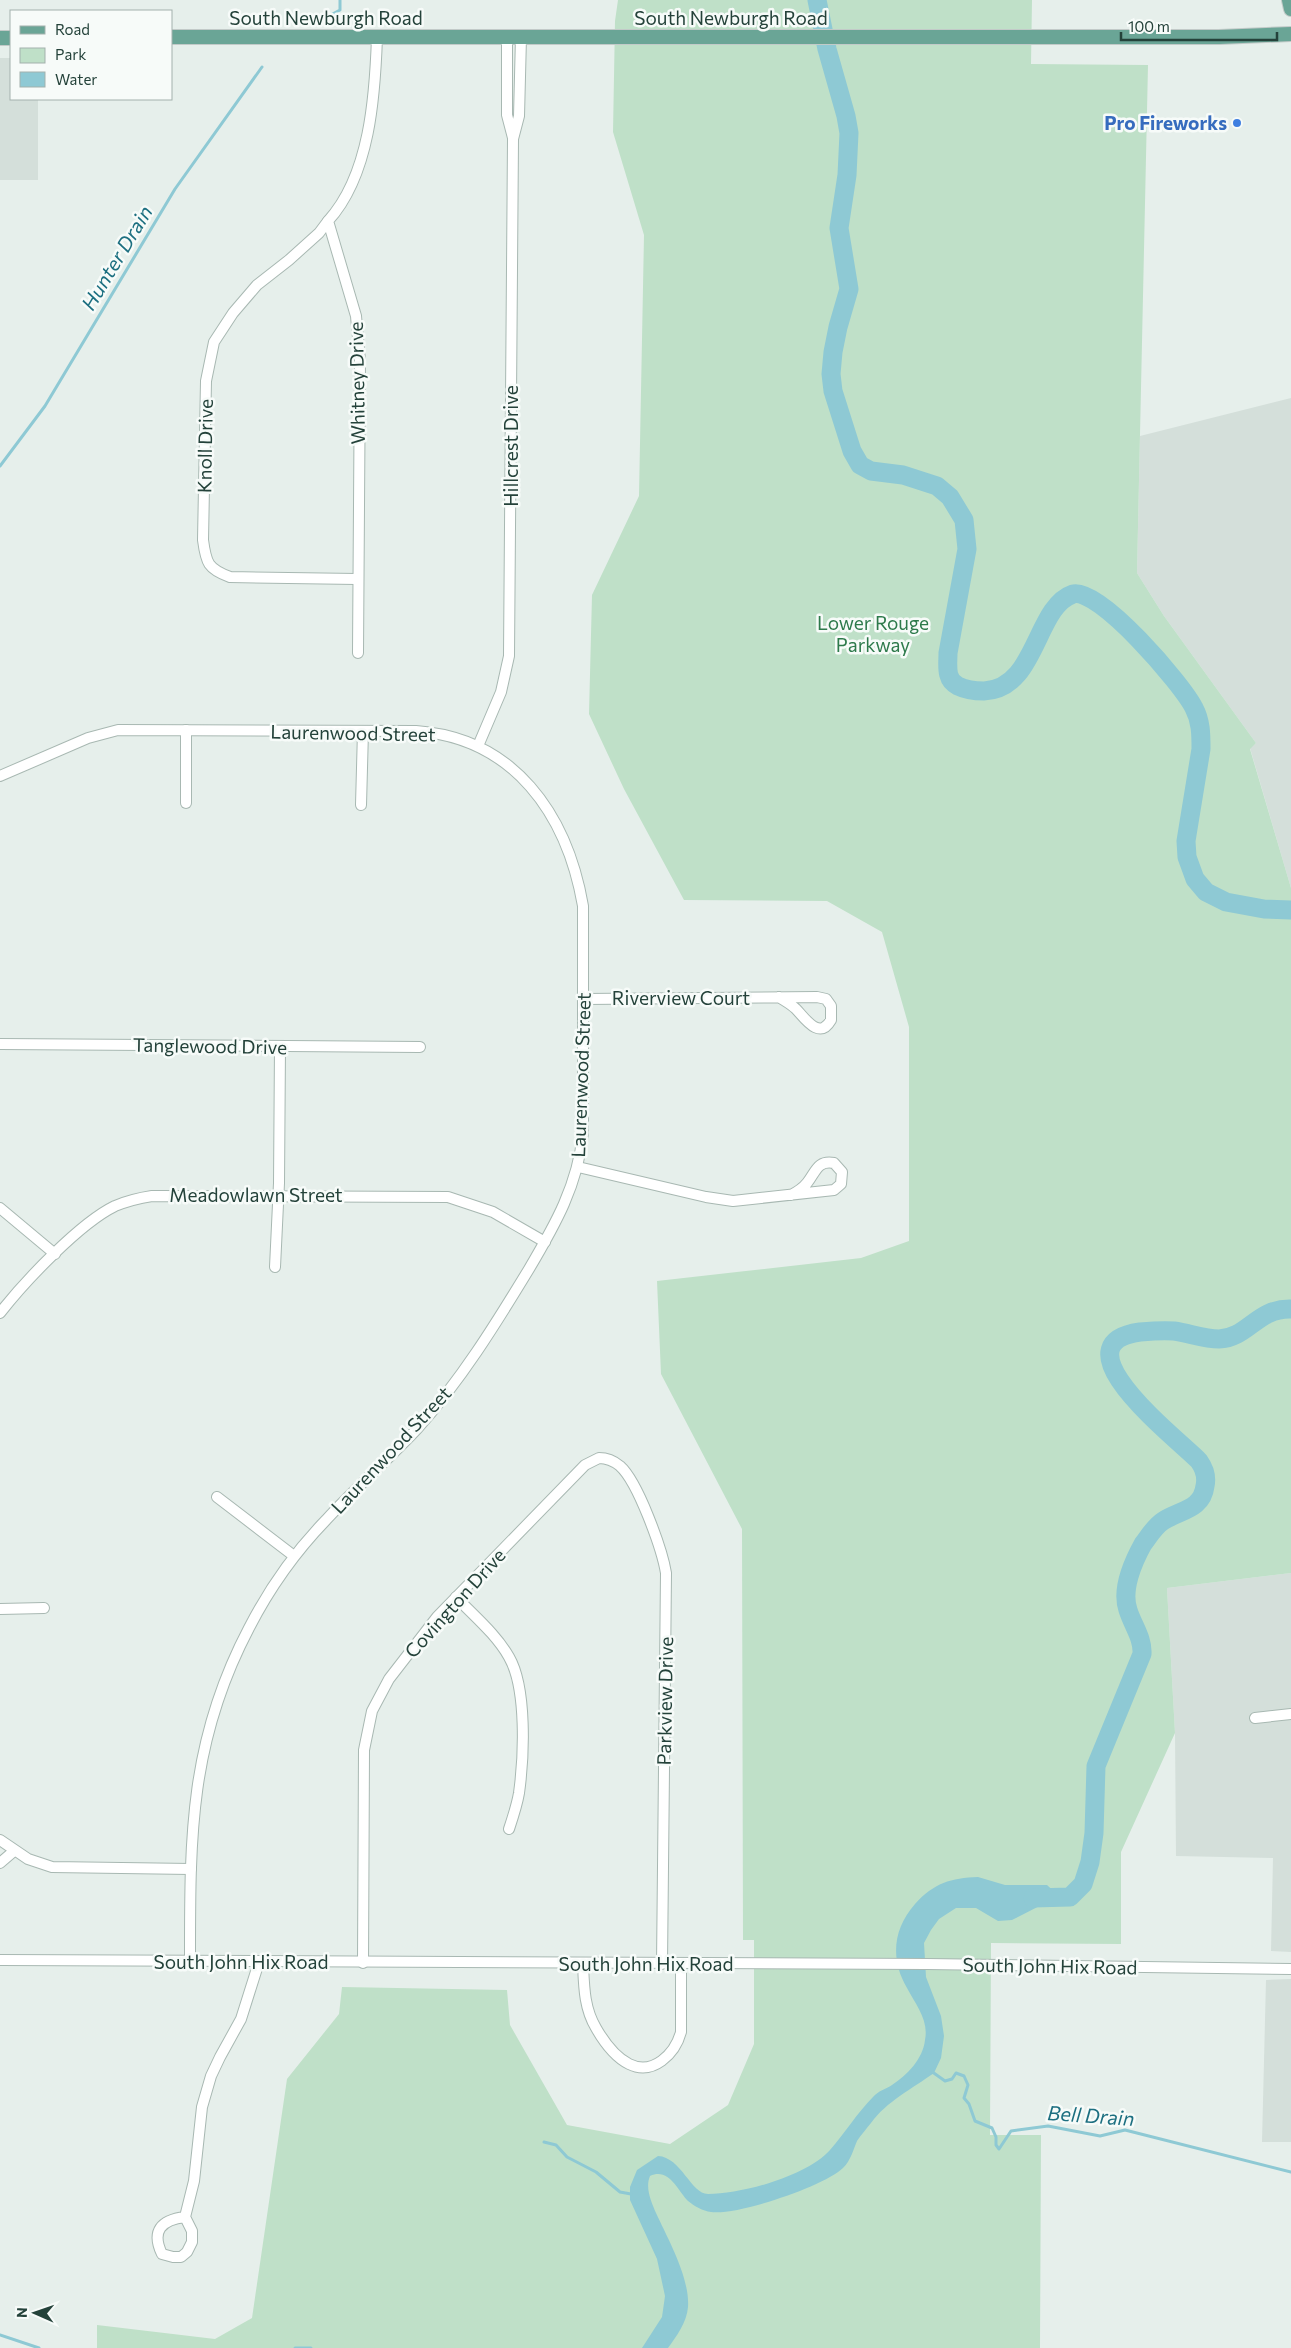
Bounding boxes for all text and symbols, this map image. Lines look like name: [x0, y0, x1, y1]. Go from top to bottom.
street label: South Newburgh Road: [229, 6, 423, 29]
street label: South Newburgh Road: [634, 6, 828, 29]
legend: [10, 10, 172, 100]
scale bar: [1121, 10, 1277, 42]
text: 100 m: [1128, 17, 1170, 35]
text: Road: [55, 20, 90, 38]
text: Park: [55, 45, 86, 63]
text: Water: [55, 70, 97, 88]
place label: Pro Fireworks: [1104, 111, 1227, 134]
marker: Pro Fireworks: [1231, 117, 1243, 129]
water label: Hunter Drain: [76, 201, 157, 314]
street label: Whitney Drive: [344, 321, 369, 445]
street label: Hillcrest Drive: [499, 385, 522, 507]
street label: Knoll Drive: [192, 399, 217, 493]
park label: Lower Rouge Parkway: [817, 611, 929, 656]
street label: Laurenwood Street: [270, 720, 436, 745]
street label: Riverview Court: [612, 986, 750, 1009]
street label: Laurenwood Street: [566, 992, 595, 1158]
street label: Tanglewood Drive: [133, 1033, 287, 1058]
street label: Meadowlawn Street: [169, 1183, 343, 1206]
street label: Laurenwood Street: [326, 1381, 456, 1518]
street label: Covington Drive: [399, 1543, 510, 1662]
street label: Parkview Drive: [652, 1636, 677, 1766]
street label: South John Hix Road: [154, 1950, 328, 1973]
street label: South John Hix Road: [559, 1952, 733, 1975]
street label: South John Hix Road: [962, 1952, 1138, 1979]
water label: Bell Drain: [1047, 2100, 1135, 2130]
north arrow: [10, 2288, 60, 2338]
text: N: [13, 2307, 30, 2318]

